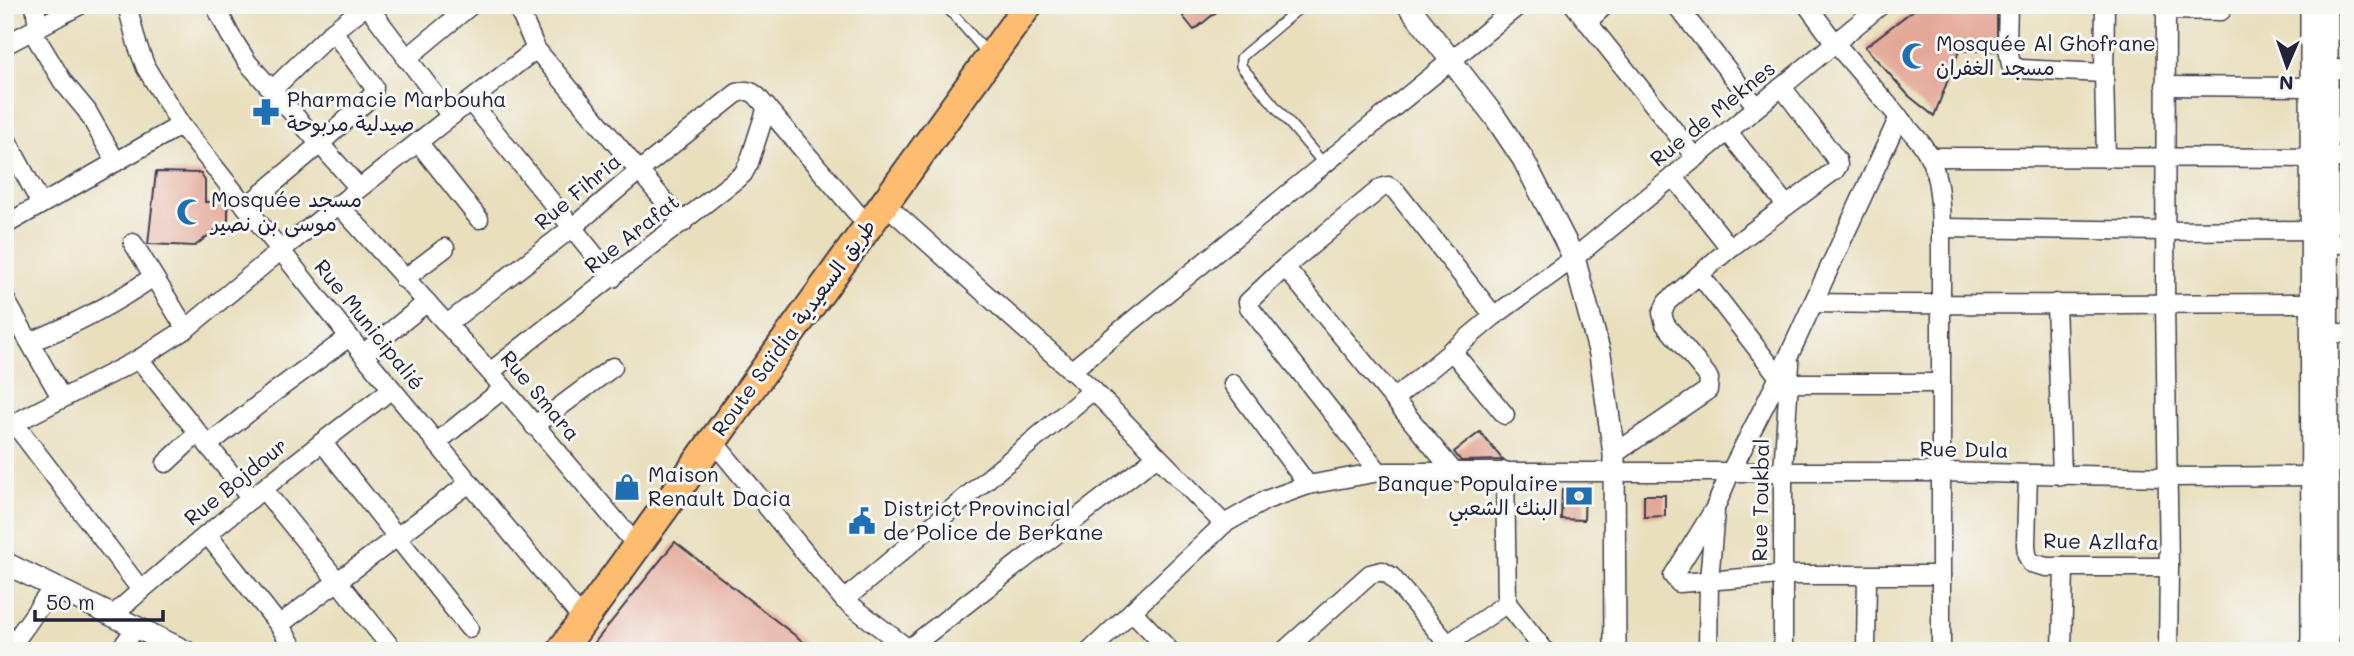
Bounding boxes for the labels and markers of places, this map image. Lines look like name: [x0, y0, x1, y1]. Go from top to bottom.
place label: Mosquée Al Ghofrane مسجد الغفران: [1936, 29, 2156, 80]
mosque icon: Mosquée Al Ghofrane مسجد الغفران: [1900, 41, 1930, 71]
place label: Pharmacie Marbouha صيدلية مربوحة: [287, 85, 506, 137]
pharmacy icon: Pharmacie Marbouha صيدلية مربوحة: [251, 97, 281, 127]
place label: Mosquée مسجد موسى بن نصير: [209, 185, 362, 238]
mosque icon: Mosquée مسجد موسى بن نصير: [175, 197, 205, 227]
place label: Maison Renault Dacia: [648, 460, 791, 511]
place label: Banque Populaire البنك الشعبي: [1378, 469, 1558, 527]
shop icon: Maison Renault Dacia: [612, 472, 642, 502]
bank icon: Banque Populaire البنك الشعبي: [1564, 481, 1594, 511]
place label: District Provincial de Police de Berkane: [883, 494, 1104, 545]
public building icon: District Provincial de Police de Berkane: [847, 506, 877, 536]

